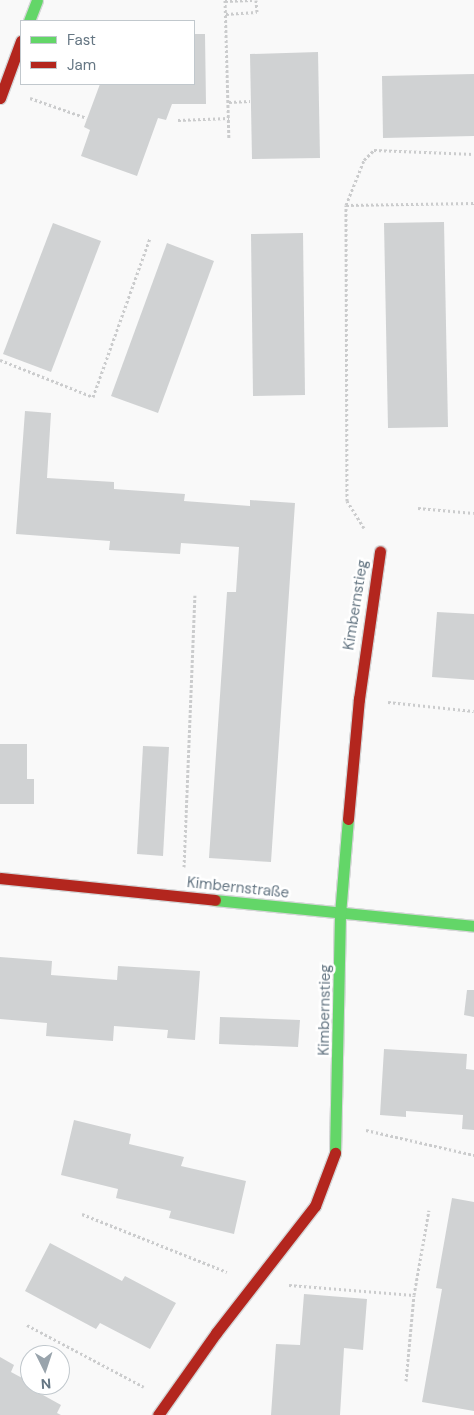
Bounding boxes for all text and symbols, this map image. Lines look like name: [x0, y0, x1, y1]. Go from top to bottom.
legend: [20, 20, 195, 85]
text: Fast: [67, 30, 96, 50]
text: Jam: [67, 55, 96, 75]
street label: Kimbernstieg: [340, 558, 372, 652]
street label: Kimbernstraße: [186, 874, 290, 902]
street label: Kimbernstieg: [315, 964, 335, 1056]
north arrow: [20, 1345, 70, 1395]
text: N: [40, 1375, 52, 1393]

